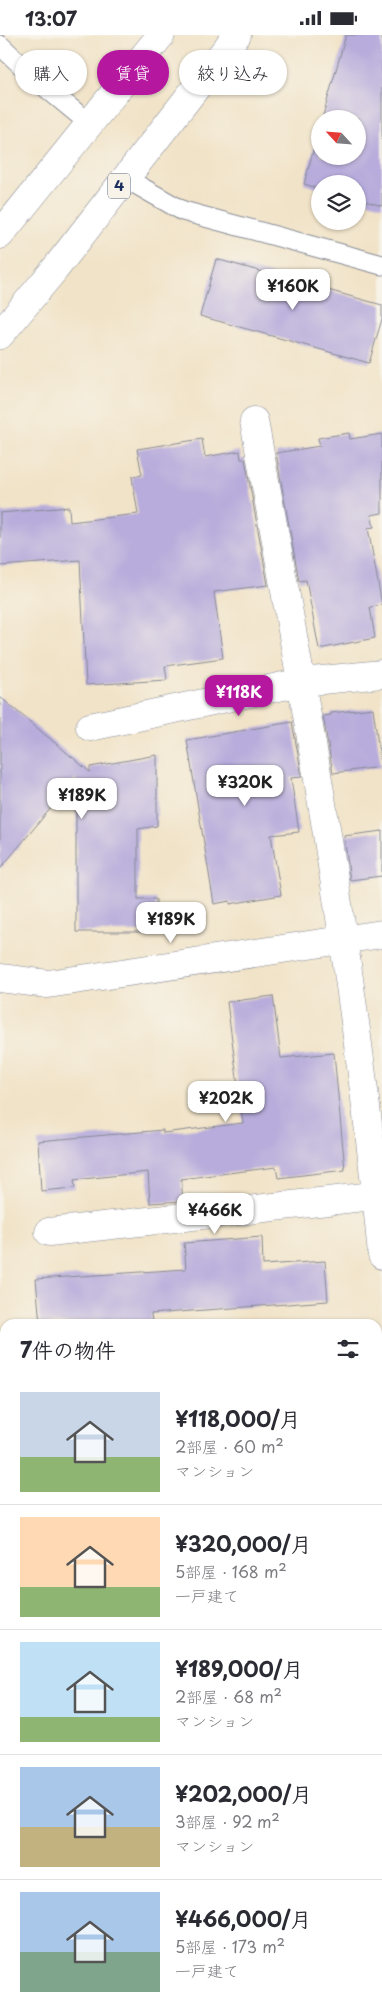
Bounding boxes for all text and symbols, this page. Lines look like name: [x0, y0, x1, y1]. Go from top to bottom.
text: 13:07: [25, 4, 77, 32]
chip: 購入: [15, 50, 87, 95]
chip: 賃貸: [97, 50, 169, 95]
chip: 絞り込み: [179, 50, 287, 95]
north arrow: [311, 110, 366, 165]
map controls: [311, 110, 366, 230]
road number: 4: [108, 173, 130, 199]
button: layers: [311, 175, 366, 230]
pin: ¥160K: [258, 269, 328, 311]
text: ¥160K: [267, 273, 319, 297]
pin: ¥118K: [204, 675, 274, 717]
text: ¥118K: [216, 679, 262, 703]
pin: ¥320K: [210, 765, 280, 807]
text: ¥320K: [217, 769, 273, 793]
pin: ¥189K: [47, 777, 117, 820]
text: ¥189K: [58, 782, 106, 806]
pin: ¥189K: [136, 901, 206, 944]
text: ¥189K: [147, 906, 195, 930]
pin: ¥202K: [191, 1081, 261, 1123]
text: ¥202K: [199, 1085, 253, 1109]
pin: ¥466K: [180, 1193, 250, 1235]
text: ¥466K: [188, 1197, 242, 1221]
text: 7件の物件: [20, 1333, 116, 1365]
icon: filters: [334, 1335, 362, 1363]
text: ¥118,000/月: [175, 1402, 301, 1434]
icon: home: [60, 1412, 120, 1472]
text: 2部屋 · 60 m²: [175, 1434, 284, 1458]
text: マンション: [175, 1458, 254, 1482]
text: ¥320,000/月: [175, 1527, 311, 1559]
icon: home: [60, 1537, 120, 1597]
text: 5部屋 · 168 m²: [175, 1559, 287, 1583]
text: 一戸建て: [175, 1583, 239, 1607]
text: ¥189,000/月: [175, 1652, 303, 1684]
icon: home: [60, 1662, 120, 1722]
text: 2部屋 · 68 m²: [175, 1684, 282, 1708]
text: マンション: [175, 1708, 254, 1732]
text: ¥202,000/月: [175, 1777, 312, 1809]
icon: home: [60, 1787, 120, 1847]
text: 3部屋 · 92 m²: [175, 1809, 280, 1833]
text: マンション: [175, 1833, 254, 1857]
text: ¥466,000/月: [175, 1902, 311, 1934]
icon: home: [60, 1912, 120, 1972]
text: 5部屋 · 173 m²: [175, 1934, 285, 1958]
text: 一戸建て: [175, 1958, 239, 1982]

